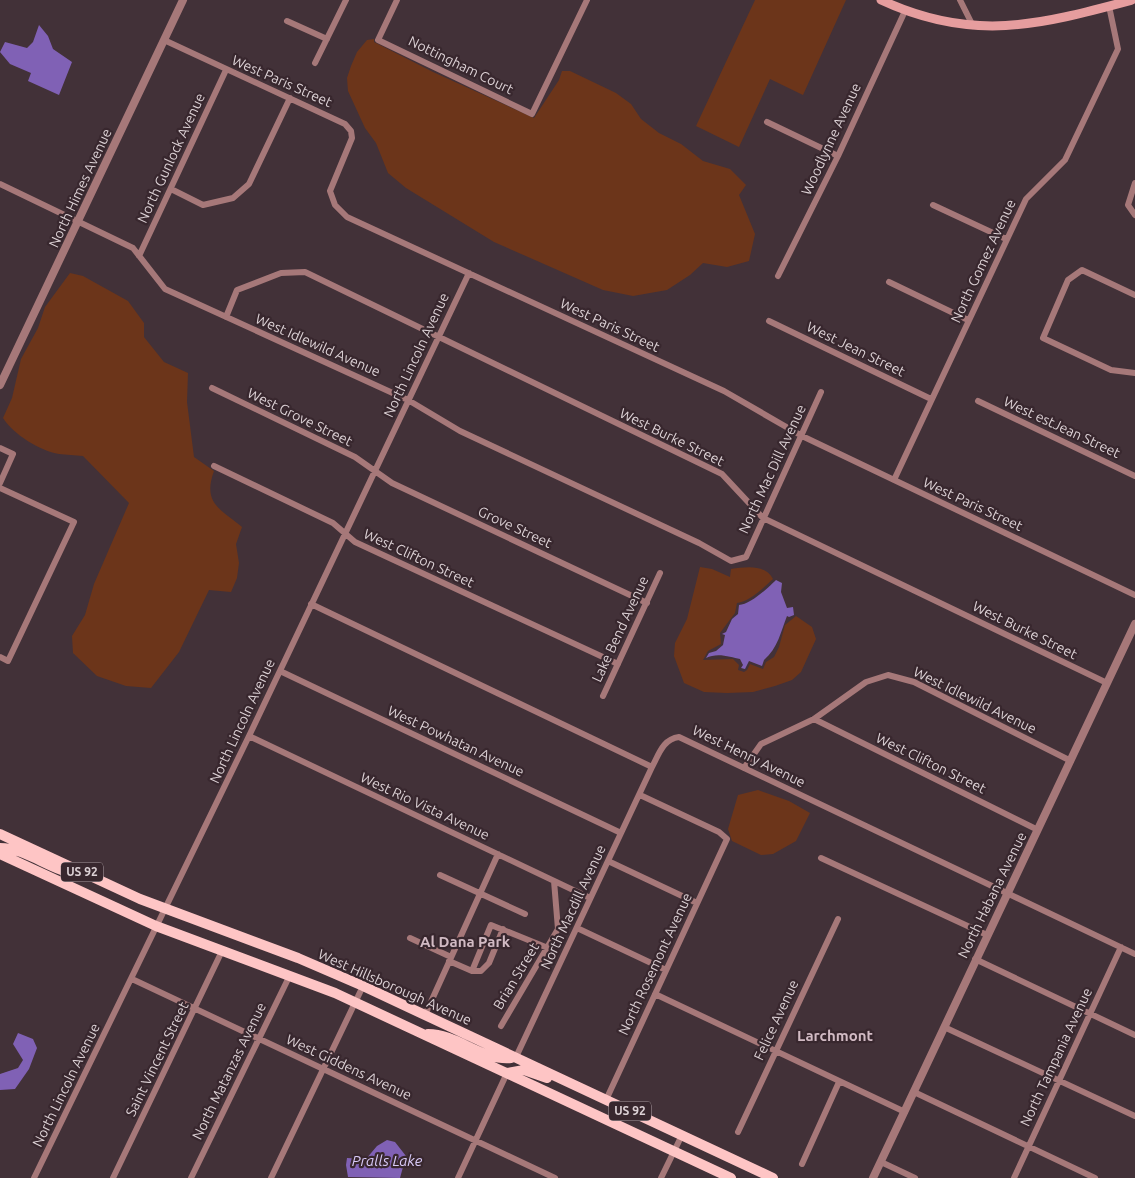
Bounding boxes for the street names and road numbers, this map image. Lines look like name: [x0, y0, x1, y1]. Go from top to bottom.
street label: Nottingham Court: [406, 33, 516, 98]
street label: West Paris Street: [230, 52, 335, 110]
street label: Woodlynne Avenue: [798, 80, 864, 198]
street label: North Gunlock Avenue: [134, 91, 208, 225]
street label: North Himes Avenue: [45, 126, 115, 250]
street label: North Gomez Avenue: [947, 197, 1019, 325]
street label: North Lincoln Avenue: [380, 290, 452, 420]
street label: West Paris Street: [558, 295, 663, 355]
street label: West Idlewild Avenue: [253, 310, 383, 380]
street label: West Jean Street: [804, 318, 908, 380]
street label: West Grove Street: [245, 385, 356, 450]
street label: West estJean Street: [1001, 393, 1123, 461]
street label: North Mac Dill Avenue: [735, 402, 809, 536]
street label: West Burke Street: [617, 405, 727, 469]
street label: West Paris Street: [921, 474, 1026, 534]
street label: Grove Street: [476, 503, 555, 551]
street label: West Clifton Street: [361, 525, 477, 591]
street label: Lake Bend Avenue: [588, 573, 652, 685]
street label: West Burke Street: [970, 598, 1080, 662]
street label: North Lincoln Avenue: [206, 656, 278, 786]
street label: West Idlewild Avenue: [911, 663, 1039, 737]
street label: West Powhatan Avenue: [385, 702, 527, 780]
street label: West Henry Avenue: [690, 722, 808, 790]
street label: West Clifton Street: [873, 729, 989, 797]
street label: West Rio Vista Avenue: [358, 769, 492, 843]
street label: North Habana Avenue: [955, 829, 1029, 961]
street label: North Macdill Avenue: [537, 842, 609, 972]
road number: US 92: [61, 862, 103, 882]
street label: North Rosemont Avenue: [615, 890, 695, 1038]
street label: Brian Street: [490, 939, 542, 1012]
street label: West Hillsborough Avenue: [316, 946, 474, 1028]
street label: Felice Avenue: [750, 977, 802, 1063]
street label: North Tampania Avenue: [1017, 985, 1095, 1129]
street label: Saint Vincent Street: [122, 999, 192, 1119]
street label: North Matanzas Avenue: [189, 1000, 269, 1142]
street label: North Lincoln Avenue: [29, 1021, 103, 1149]
street label: West Giddens Avenue: [284, 1031, 414, 1103]
road number: US 92: [609, 1102, 651, 1120]

